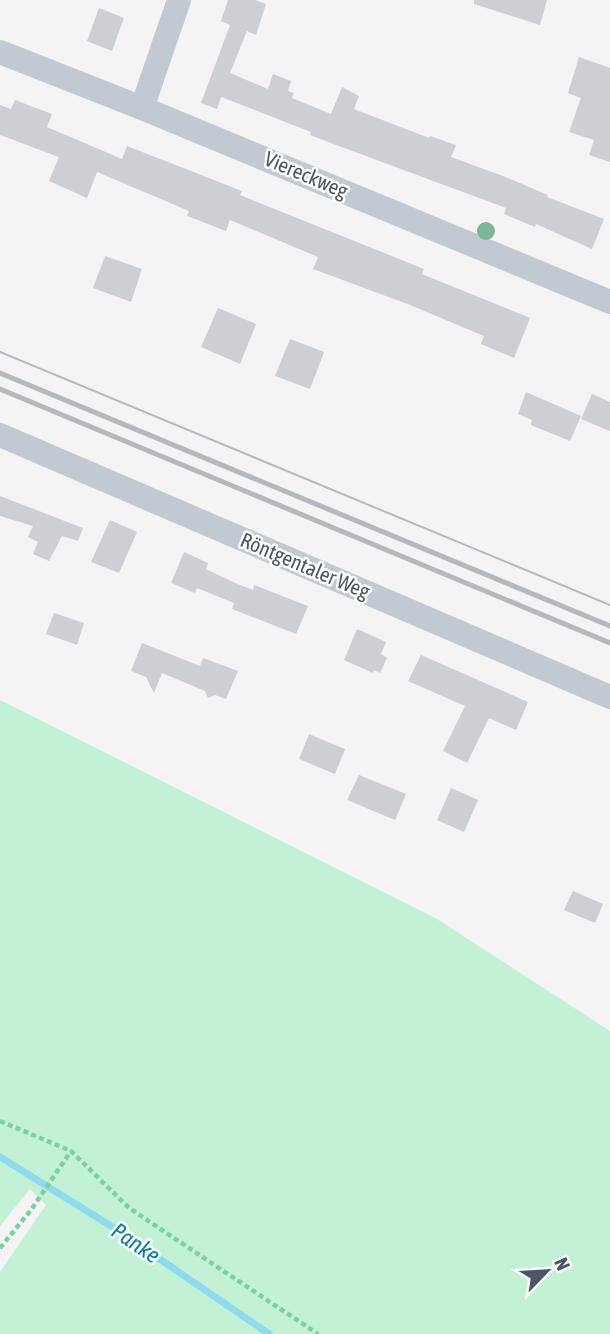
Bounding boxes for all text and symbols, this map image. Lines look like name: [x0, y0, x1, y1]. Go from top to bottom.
street label: Viereckweg: [261, 146, 352, 202]
street label: Röntgentaler Weg: [237, 527, 374, 603]
water label: Panke: [107, 1217, 165, 1269]
north arrow: [512, 1236, 582, 1306]
text: N: [550, 1254, 575, 1274]

